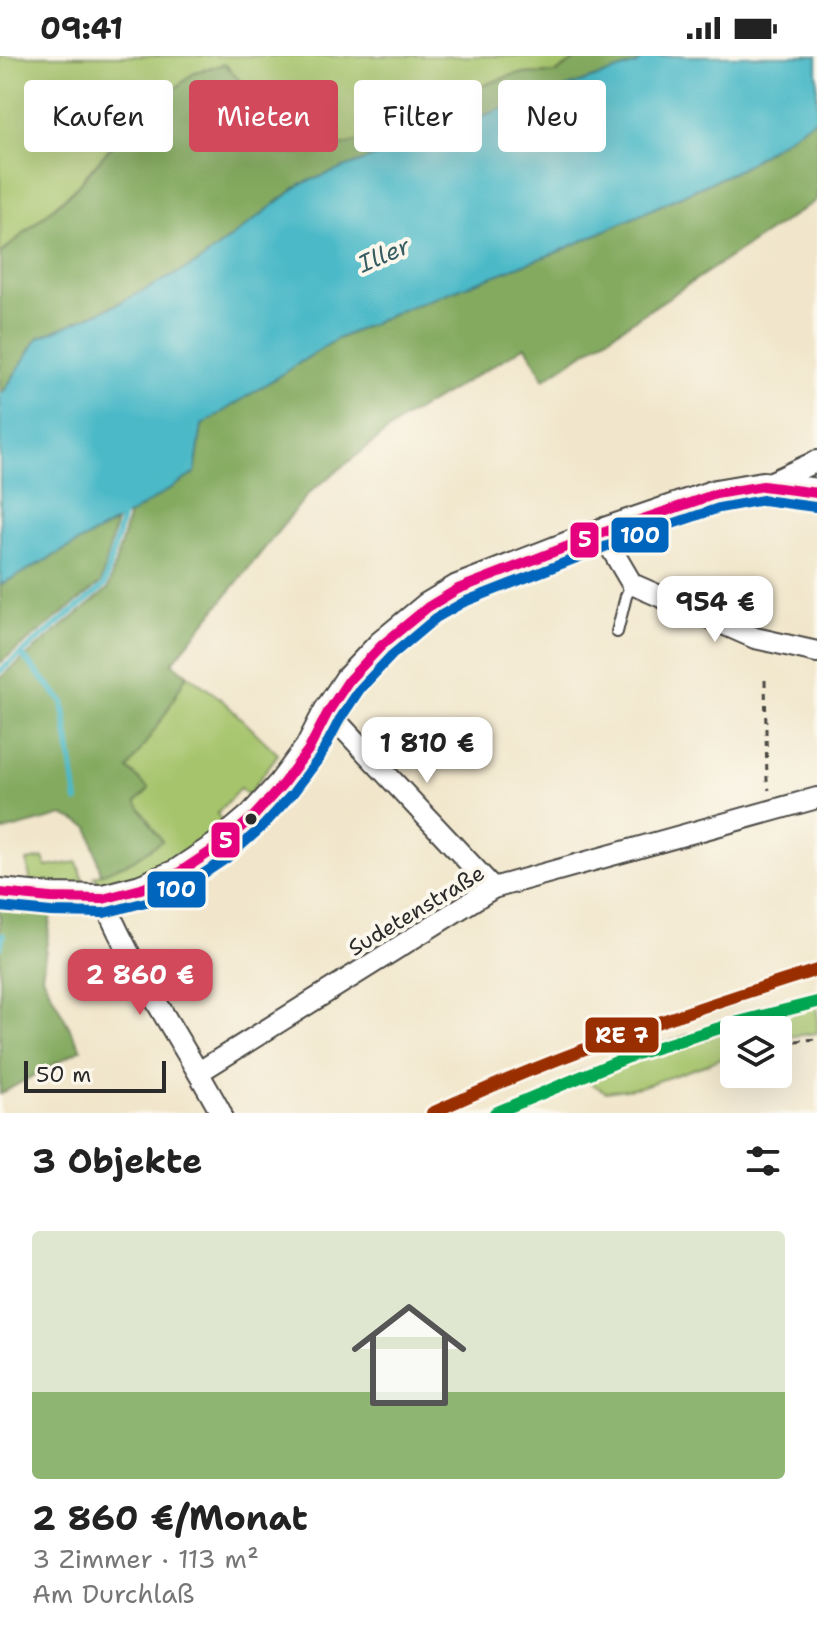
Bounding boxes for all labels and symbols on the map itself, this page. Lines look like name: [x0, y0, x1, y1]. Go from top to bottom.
water label: Iller: [352, 230, 415, 281]
line badge: 100: [610, 516, 670, 554]
line badge: 5: [569, 521, 600, 559]
text: 100: [620, 521, 660, 550]
text: 5: [578, 525, 592, 554]
pin: 954 €: [659, 576, 771, 644]
pin: 1 810 €: [353, 717, 501, 785]
unlabelled marker: [243, 811, 259, 827]
line badge: 5: [210, 821, 241, 859]
text: 5: [219, 826, 233, 855]
street label: Sudetenstraße: [343, 858, 490, 963]
line badge: 100: [146, 870, 207, 909]
text: 100: [156, 875, 196, 904]
pin: 2 860 €: [66, 949, 214, 1017]
line badge: RE 7: [584, 1016, 660, 1054]
text: RE 7: [595, 1021, 649, 1050]
scale bar: [24, 1057, 166, 1093]

